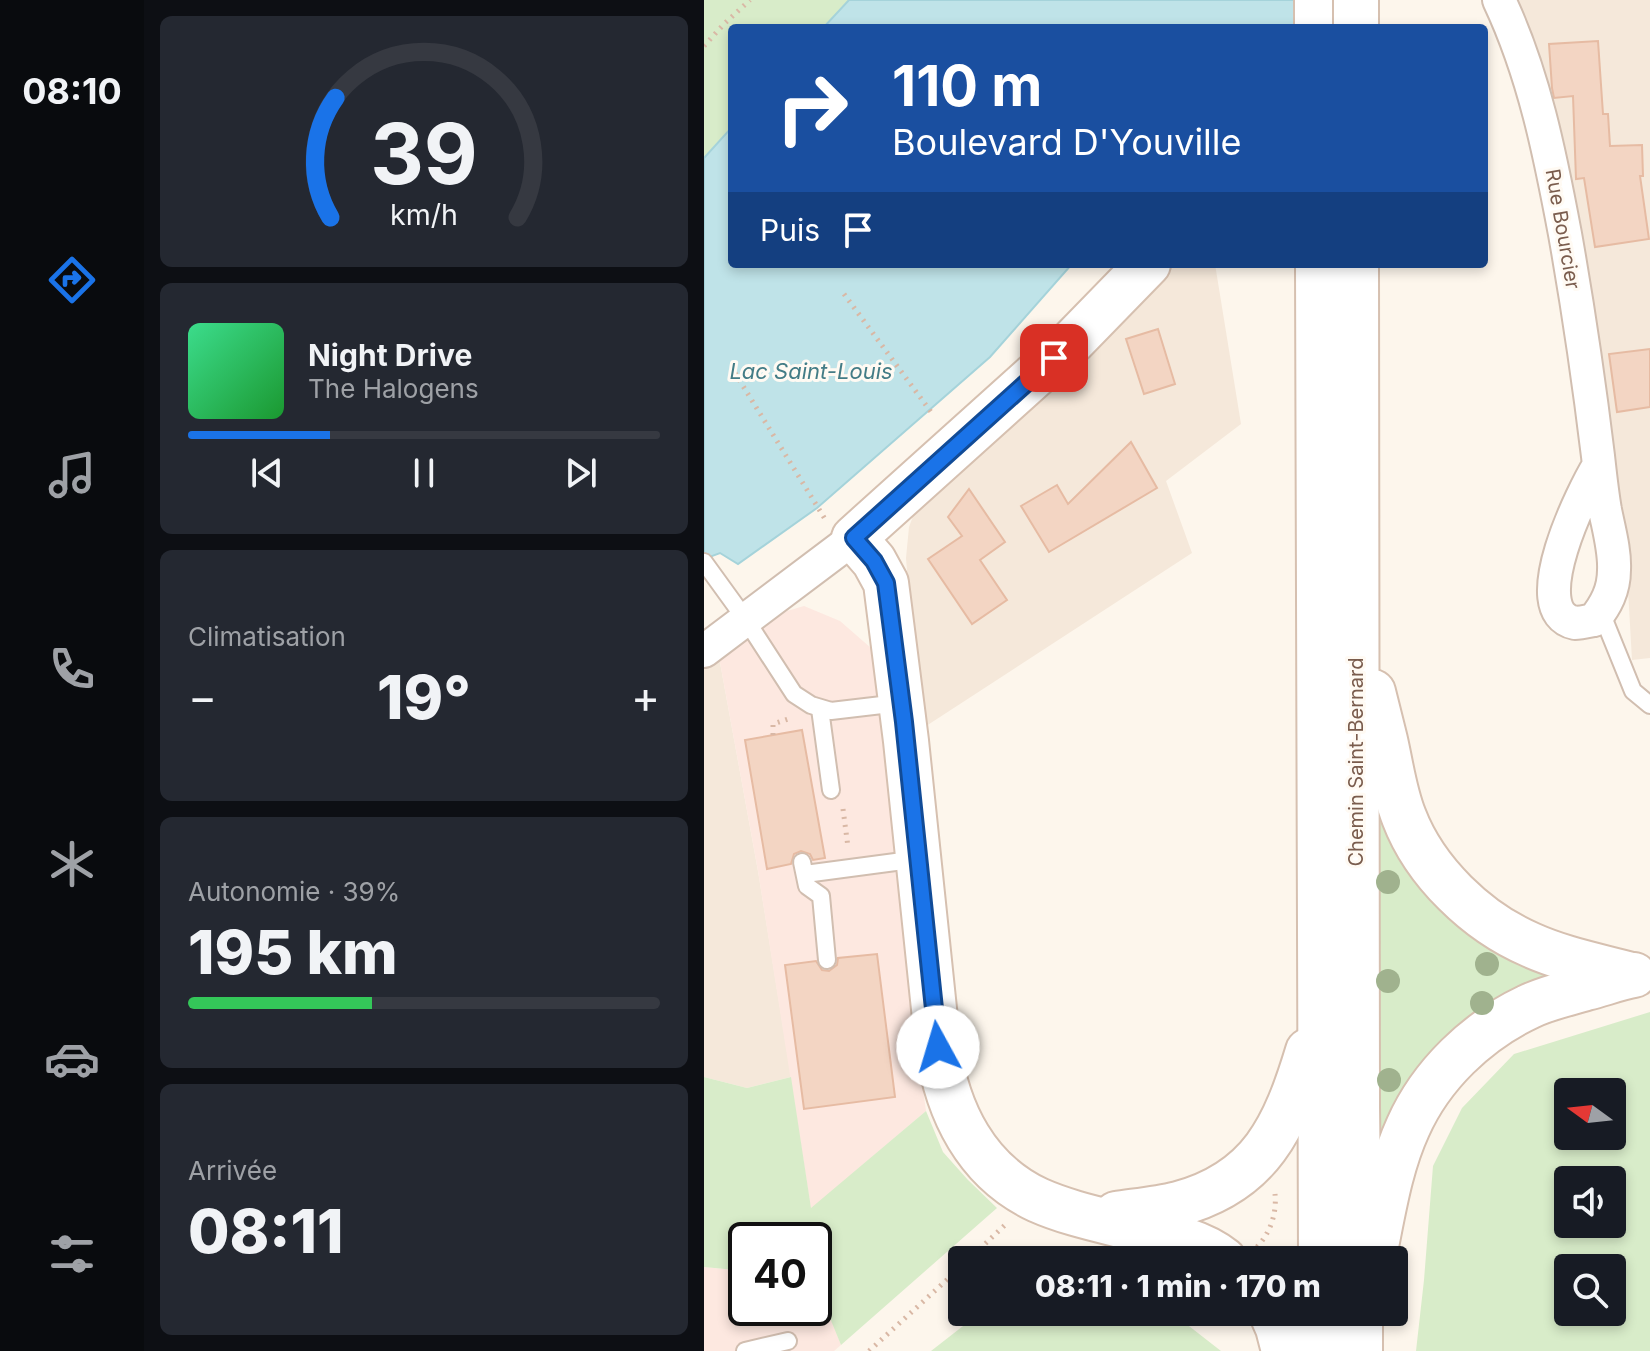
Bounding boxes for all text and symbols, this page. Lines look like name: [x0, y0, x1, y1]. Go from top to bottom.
text: 110 m: [892, 52, 1042, 120]
icon: right: [760, 56, 864, 160]
text: 08:10: [22, 69, 122, 113]
text: 39: [370, 102, 478, 203]
text: Boulevard D'Youville: [892, 120, 1242, 164]
street label: Rue Bourcier: [1541, 167, 1585, 291]
text: km/h: [390, 197, 458, 232]
icon: arrive: [836, 208, 880, 252]
text: Puis: [760, 212, 820, 248]
icon: directions: [44, 252, 100, 308]
pin: [1020, 324, 1088, 392]
icon: arrive: [1032, 336, 1076, 380]
text: Night Drive: [308, 337, 472, 373]
water label: Lac Saint-Louis: [729, 358, 893, 384]
text: The Halogens: [308, 373, 479, 404]
icon: music: [44, 447, 100, 503]
icon: previous: [245, 451, 289, 495]
icon: pause: [402, 451, 446, 495]
icon: next: [559, 451, 603, 495]
text: Climatisation: [188, 621, 346, 652]
icon: phone: [44, 641, 100, 697]
street label: Chemin Saint-Bernard: [1344, 657, 1368, 867]
text: 19°: [377, 661, 471, 733]
text: −: [188, 670, 217, 724]
text: +: [631, 670, 660, 724]
icon: climate: [44, 836, 100, 892]
text: Autonomie · 39%: [188, 876, 400, 907]
text: 195 km: [188, 916, 398, 988]
position arrow: [896, 1005, 980, 1089]
icon: car: [44, 1031, 100, 1087]
north arrow: [1554, 1078, 1626, 1150]
map controls: [1554, 1078, 1626, 1326]
text: Arrivée: [188, 1155, 277, 1186]
button: sound: [1554, 1166, 1626, 1238]
text: 08:11: [188, 1195, 343, 1267]
speed limit sign: 40: [728, 1222, 832, 1326]
icon: filters: [44, 1226, 100, 1282]
button: search: [1554, 1254, 1626, 1326]
text: 08:11 · 1 min · 170 m: [1035, 1268, 1321, 1304]

